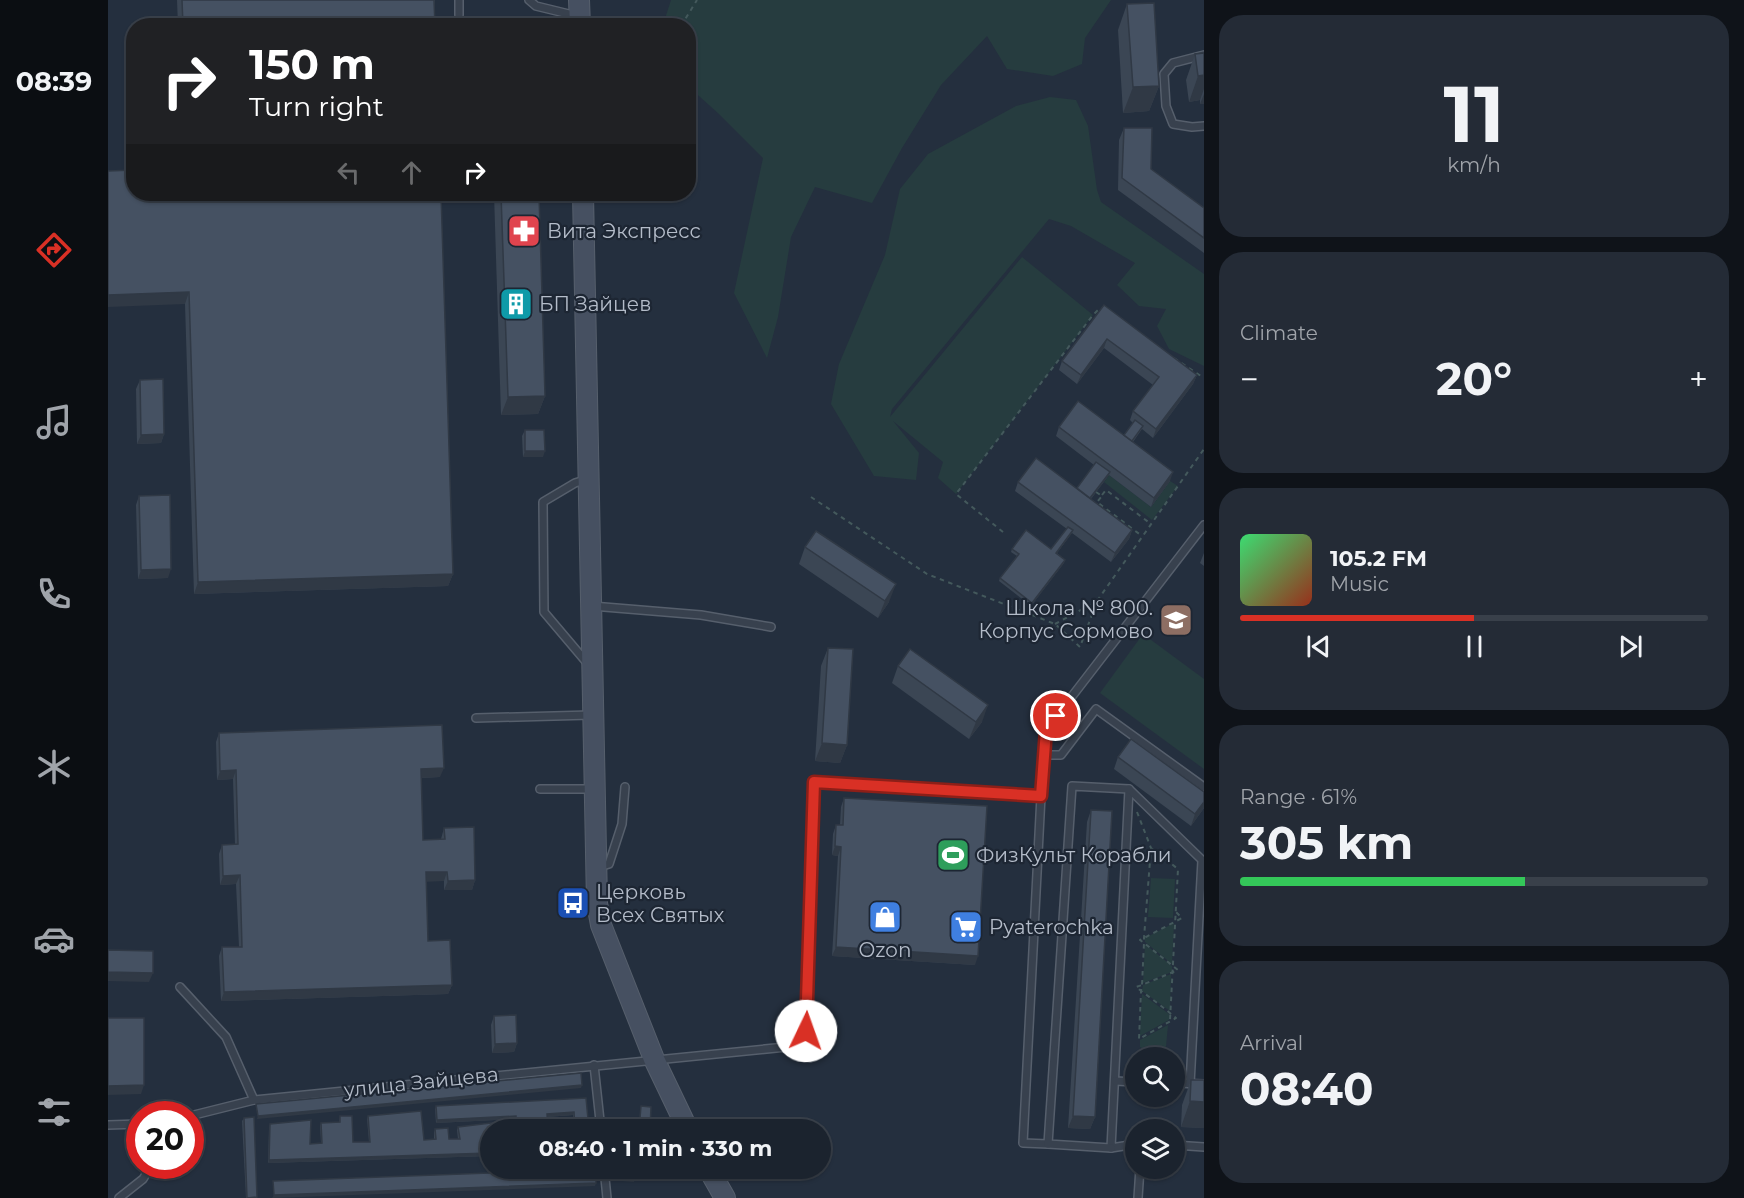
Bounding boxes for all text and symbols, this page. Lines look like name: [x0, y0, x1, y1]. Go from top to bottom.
text: 150 m: [249, 38, 375, 90]
icon: right: [150, 42, 228, 120]
text: 08:39: [16, 65, 92, 98]
text: 11: [1443, 66, 1505, 162]
text: Turn right: [249, 90, 384, 123]
text: km/h: [1447, 153, 1501, 177]
icon: left: [332, 156, 365, 189]
icon: ahead: [395, 156, 428, 189]
icon: right: [458, 156, 491, 189]
pharmacy icon: Вита Экспресс: [506, 213, 542, 249]
place label: Вита Экспресс: [547, 219, 701, 243]
icon: directions: [33, 229, 75, 271]
building icon: БП Зайцев: [498, 286, 534, 322]
place label: БП Зайцев: [539, 292, 651, 316]
text: Climate: [1240, 321, 1318, 345]
text: 20°: [1436, 351, 1512, 406]
text: −: [1240, 359, 1259, 399]
text: +: [1689, 359, 1708, 399]
icon: music: [33, 401, 75, 443]
text: 105.2 FM: [1330, 545, 1427, 572]
text: Music: [1330, 572, 1389, 596]
icon: phone: [33, 573, 75, 615]
place label: Школа № 800. Корпус Сормово: [979, 596, 1153, 643]
school or university icon: Школа № 800. Корпус Сормово: [1158, 602, 1194, 638]
icon: previous: [1302, 630, 1335, 663]
icon: pause: [1458, 630, 1491, 663]
icon: next: [1614, 630, 1647, 663]
pin: [1030, 690, 1081, 741]
icon: arrive: [1039, 699, 1072, 732]
icon: climate: [33, 746, 75, 788]
text: Range · 61%: [1240, 785, 1357, 809]
text: 305 km: [1240, 815, 1413, 870]
sports icon: ФизКульт Корабли: [935, 837, 971, 873]
place label: ФизКульт Корабли: [976, 843, 1172, 867]
place label: Церковь Всех Святых: [596, 880, 725, 927]
bus stop icon: Церковь Всех Святых: [555, 885, 591, 921]
shop icon: Ozon: [867, 899, 903, 935]
supermarket icon: Pyaterochka: [948, 909, 984, 945]
place label: Pyaterochka: [989, 915, 1114, 939]
icon: car: [33, 918, 75, 960]
place label: Ozon: [859, 938, 911, 962]
position arrow: [774, 999, 838, 1063]
text: Arrival: [1240, 1031, 1303, 1055]
map controls: [1125, 1047, 1185, 1179]
button: search: [1125, 1047, 1185, 1107]
text: 08:40: [1240, 1061, 1374, 1116]
street label: улица Зайцева: [341, 1062, 500, 1102]
icon: filters: [33, 1091, 75, 1133]
speed limit sign: 20: [126, 1101, 204, 1179]
button: layers: [1125, 1119, 1185, 1179]
text: 08:40 · 1 min · 330 m: [539, 1135, 772, 1162]

